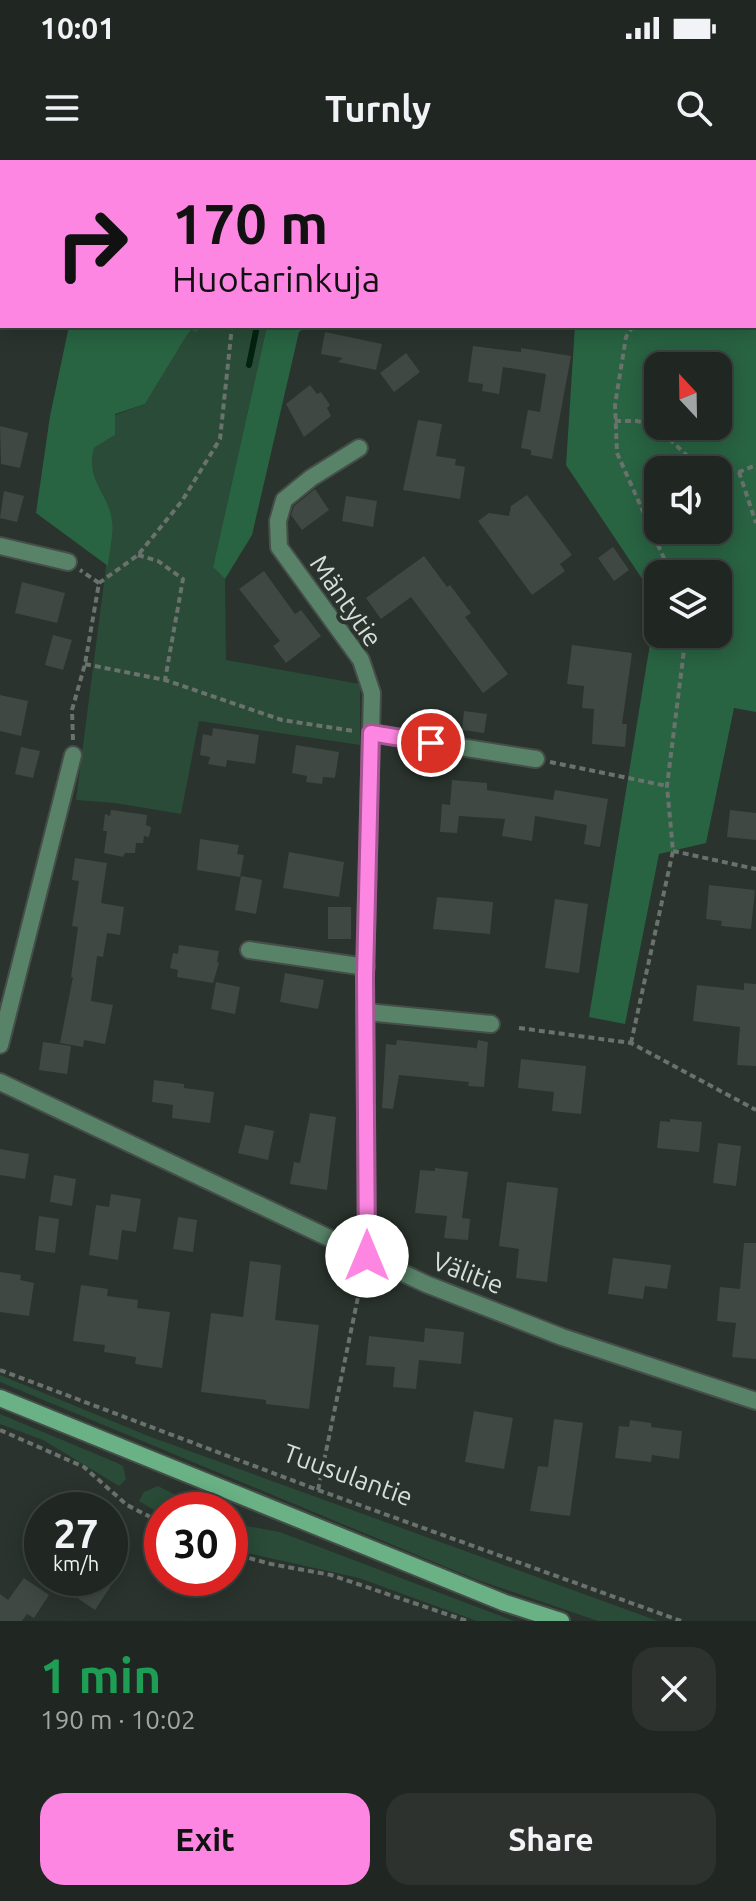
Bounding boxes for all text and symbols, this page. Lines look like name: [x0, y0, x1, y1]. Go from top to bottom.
text: 10:01: [40, 11, 115, 45]
icon: menu: [40, 86, 84, 130]
icon: search: [672, 86, 716, 130]
text: Turnly: [325, 88, 431, 129]
icon: right: [40, 192, 144, 296]
text: 170 m: [172, 192, 328, 255]
text: Huotarinkuja: [172, 258, 380, 299]
north arrow: [644, 352, 732, 440]
map controls: [644, 352, 732, 648]
button: sound: [644, 456, 732, 544]
street label: Mäntytie: [305, 550, 388, 652]
button: layers: [644, 560, 732, 648]
pin: [397, 709, 465, 777]
icon: arrive: [409, 721, 453, 765]
position arrow: [325, 1214, 409, 1298]
street label: Välitie: [429, 1246, 508, 1299]
street label: Tuusulantie: [280, 1438, 417, 1511]
speed limit sign: 30: [144, 1492, 248, 1596]
text: 27: [53, 1511, 99, 1556]
text: km/h: [53, 1552, 99, 1575]
button: close: [632, 1647, 716, 1731]
text: 1 min: [40, 1648, 161, 1702]
text: 190 m · 10:02: [40, 1705, 196, 1734]
button: Exit: [40, 1793, 370, 1885]
button: Share: [386, 1793, 716, 1885]

